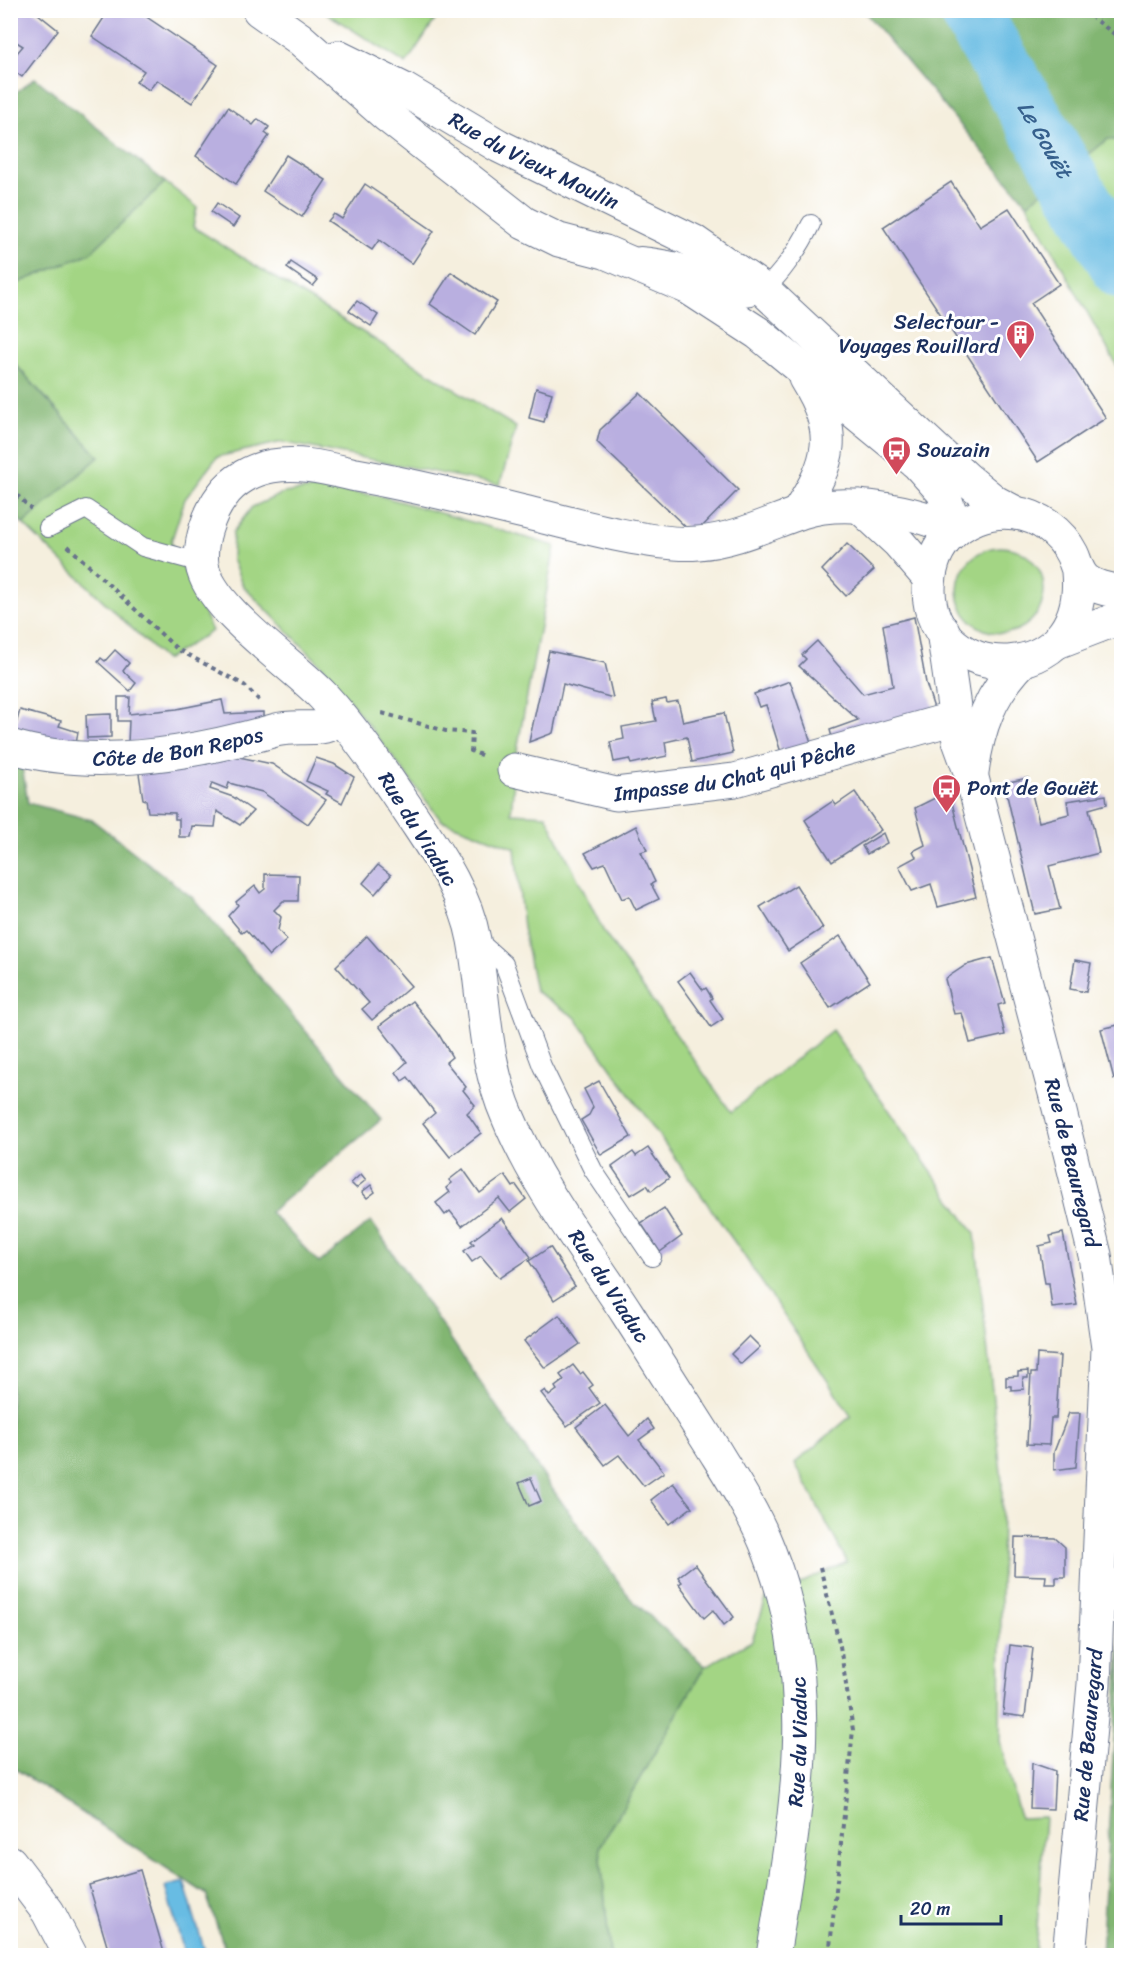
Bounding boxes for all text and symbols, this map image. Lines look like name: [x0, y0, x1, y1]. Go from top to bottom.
water label: Le Gouët: [1006, 93, 1084, 188]
street label: Rue du Vieux Moulin: [441, 101, 626, 221]
place label: Selectour - Voyages Rouillard: [839, 303, 1001, 365]
building icon: Selectour - Voyages Rouillard: [1004, 318, 1036, 360]
place label: Souzain: [917, 431, 990, 469]
bus stop icon: Souzain: [880, 434, 912, 476]
street label: Côte de Bon Repos: [93, 715, 268, 778]
street label: Impasse du Chat qui Pêche: [611, 728, 860, 813]
street label: Rue du Viaduc: [368, 764, 469, 894]
place label: Pont de Gouët: [967, 769, 1098, 807]
bus stop icon: Pont de Gouët: [930, 772, 962, 814]
street label: Rue de Beauregard: [1033, 1074, 1112, 1253]
street label: Rue du Viaduc: [558, 1221, 661, 1351]
street label: Rue de Beauregard: [1062, 1645, 1115, 1823]
street label: Rue du Viaduc: [776, 1675, 819, 1808]
scale bar: [901, 1888, 1002, 1926]
text: 20 m: [910, 1893, 950, 1925]

